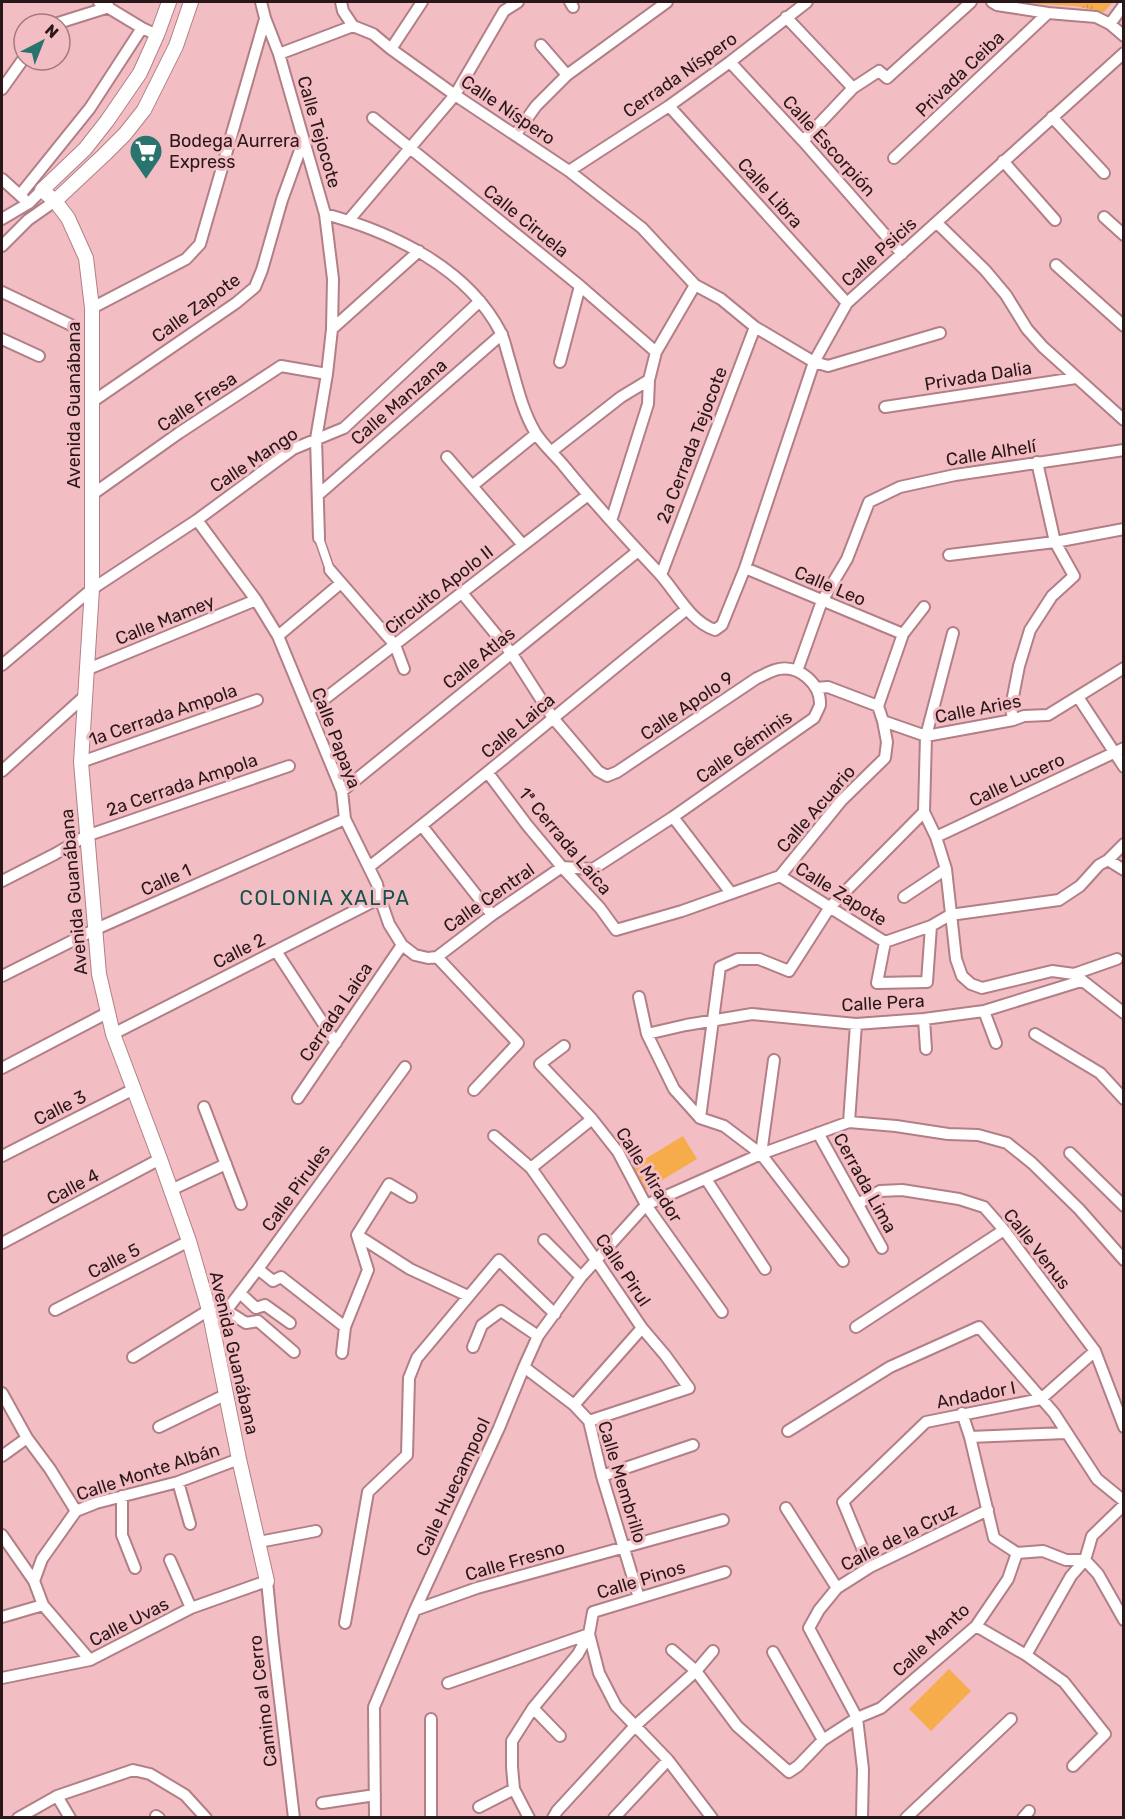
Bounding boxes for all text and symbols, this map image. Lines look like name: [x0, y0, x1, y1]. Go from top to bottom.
north arrow: [12, 12, 72, 72]
text: N: [41, 20, 62, 42]
street label: Privada Ceiba: [911, 26, 1009, 122]
street label: Cerrada Níspero: [619, 27, 741, 123]
street label: Calle Níspero: [457, 70, 559, 150]
street label: Calle Tejocote: [292, 73, 346, 191]
street label: Calle Escorpión: [778, 91, 880, 201]
place label: Bodega Aurrera Express: [169, 130, 300, 173]
supermarket icon: Bodega Aurrera Express: [128, 133, 164, 180]
street label: Calle Libra: [733, 153, 807, 233]
street label: Calle Ciruela: [479, 180, 573, 262]
street label: Calle Psicis: [837, 212, 921, 292]
street label: Calle Zapote: [147, 269, 245, 347]
street label: Avenida Guanábana: [63, 322, 85, 488]
street label: Calle Manzana: [346, 354, 452, 450]
street label: Privada Dalia: [923, 357, 1033, 395]
street label: 2a Cerrada Tejocote: [652, 364, 732, 526]
street label: Calle Fresa: [153, 367, 241, 437]
street label: Calle Mango: [206, 423, 302, 497]
street label: Calle Alhelí: [944, 435, 1039, 471]
street label: Circuito Apolo II: [380, 541, 498, 639]
street label: Calle Leo: [791, 561, 869, 611]
street label: Calle Mamey: [112, 590, 218, 650]
street label: Calle Atlas: [438, 622, 520, 694]
street label: Calle Apolo 9: [636, 667, 738, 745]
street label: 1a Cerrada Ampola: [86, 679, 240, 751]
street label: Calle Papaya: [307, 684, 365, 792]
street label: Calle Laica: [477, 689, 559, 763]
street label: Calle Aries: [933, 690, 1023, 728]
street label: Calle Géminis: [692, 706, 796, 788]
street label: Calle Lucero: [966, 748, 1068, 812]
street label: 2a Cerrada Ampola: [104, 749, 260, 821]
street label: Calle Acuario: [772, 761, 860, 857]
street label: 1ª Cerrada Laica: [514, 783, 616, 899]
street label: Avenida Guanábana: [56, 808, 92, 976]
street label: Calle Zapote: [791, 857, 891, 931]
street label: Calle 1: [137, 859, 195, 901]
street label: Calle Central: [439, 859, 539, 937]
district label: COLONIA XALPA: [240, 886, 410, 910]
street label: Calle 2: [209, 929, 269, 973]
street label: Cerrada Laica: [295, 958, 377, 1066]
street label: Calle Pera: [841, 990, 925, 1016]
street label: Calle 3: [30, 1085, 90, 1131]
street label: Calle Mirador: [611, 1123, 687, 1227]
street label: Cerrada Lima: [828, 1129, 902, 1237]
street label: Calle Pirules: [257, 1140, 335, 1236]
street label: Calle 4: [43, 1164, 103, 1210]
street label: Calle Venus: [999, 1204, 1075, 1294]
street label: Calle Pirul: [591, 1229, 655, 1311]
street label: Calle 5: [84, 1239, 144, 1283]
street label: Avenida Guanábana: [205, 1269, 263, 1437]
street label: Andador I: [934, 1377, 1018, 1413]
street label: Calle Huecampool: [411, 1414, 495, 1560]
street label: Calle Membrillo: [593, 1418, 651, 1546]
street label: Calle Monte Albán: [73, 1438, 223, 1506]
street label: Calle de la Cruz: [837, 1498, 961, 1576]
street label: Calle Fresno: [463, 1536, 567, 1586]
street label: Calle Pinos: [594, 1556, 688, 1604]
street label: Calle Uvas: [85, 1593, 173, 1651]
street label: Calle Manto: [888, 1599, 974, 1681]
street label: Camino al Cerro: [244, 1634, 282, 1768]

